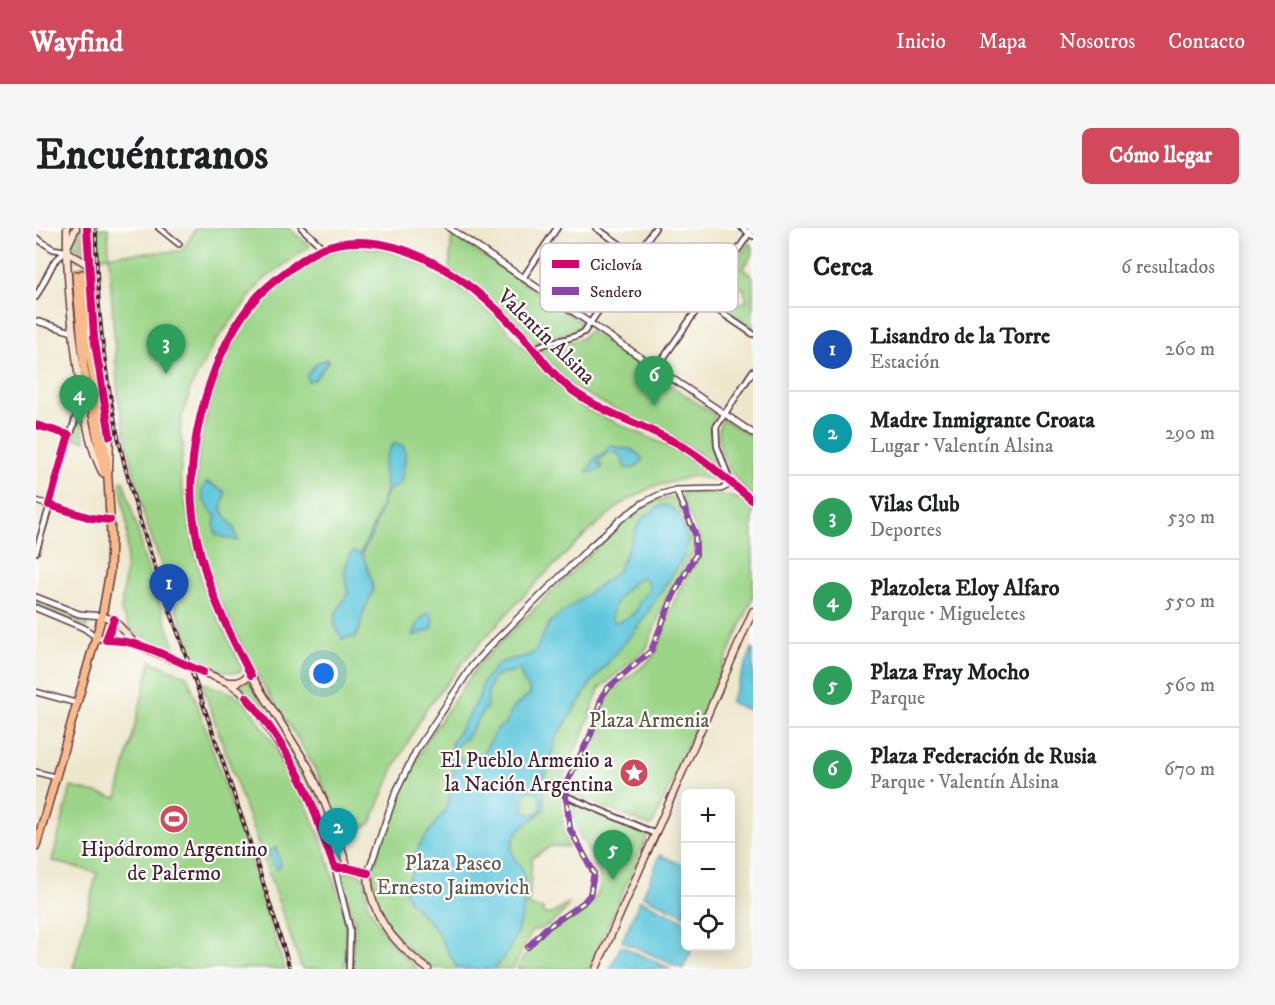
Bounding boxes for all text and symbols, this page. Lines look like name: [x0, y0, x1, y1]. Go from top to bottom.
text: Wayfind: [30, 25, 123, 60]
text: Inicio: [896, 29, 946, 55]
text: Mapa: [979, 29, 1026, 55]
text: Nosotros: [1059, 29, 1135, 55]
text: Contacto: [1168, 29, 1245, 55]
button: Cómo llegar: [1082, 128, 1239, 184]
text: Encuéntranos: [36, 130, 268, 182]
legend: [540, 243, 738, 312]
text: Cerca: [813, 251, 873, 284]
text: Ciclovía: [590, 255, 642, 275]
text: 6 resultados: [1121, 255, 1215, 280]
text: Sendero: [590, 282, 642, 302]
street label: Valentín Alsina: [491, 283, 601, 390]
text: Lisandro de la Torre: [870, 323, 1050, 350]
pin: 3: [146, 324, 186, 374]
text: 1: [829, 337, 836, 362]
text: 260 m: [1165, 337, 1215, 362]
text: Estación: [870, 350, 940, 375]
pin: 6: [634, 356, 674, 406]
pin: 4: [60, 376, 99, 425]
text: Madre Inmigrante Croata: [870, 407, 1095, 434]
text: 2: [828, 421, 837, 446]
text: 290 m: [1165, 421, 1215, 446]
text: Lugar · Valentín Alsina: [870, 434, 1053, 459]
text: Vilas Club: [870, 491, 960, 518]
text: 3: [829, 505, 836, 530]
text: 530 m: [1168, 505, 1215, 530]
text: Deportes: [870, 518, 942, 543]
pin: 1: [150, 564, 188, 614]
text: Plazoleta Eloy Alfaro: [870, 575, 1059, 602]
text: 4: [827, 589, 838, 614]
text: 550 m: [1165, 589, 1215, 614]
text: Parque · Migueletes: [870, 602, 1025, 627]
your location: [309, 659, 338, 688]
text: Plaza Fray Mocho: [870, 659, 1029, 686]
text: 5: [828, 673, 837, 698]
text: 560 m: [1165, 673, 1215, 698]
text: Parque: [870, 686, 925, 711]
park label: Plaza Armenia: [589, 708, 709, 734]
text: Plaza Federación de Rusia: [870, 743, 1096, 770]
place label: El Pueblo Armenio a la Nación Argentina: [440, 748, 613, 798]
place icon: El Pueblo Armenio a la Nación Argentina: [618, 757, 650, 789]
text: 6: [827, 757, 838, 782]
text: 670 m: [1164, 757, 1215, 782]
text: Parque · Valentín Alsina: [870, 770, 1059, 795]
map controls: [681, 789, 735, 951]
button: +: [681, 789, 735, 843]
sports icon: Hipódromo Argentino de Palermo: [158, 803, 190, 835]
pin: 2: [318, 808, 358, 858]
pin: 5: [594, 830, 632, 880]
place label: Hipódromo Argentino de Palermo: [81, 837, 267, 887]
button: −: [681, 843, 735, 897]
park label: Plaza Paseo Ernesto Jaimovich: [376, 851, 530, 901]
button: locate: [681, 897, 735, 951]

